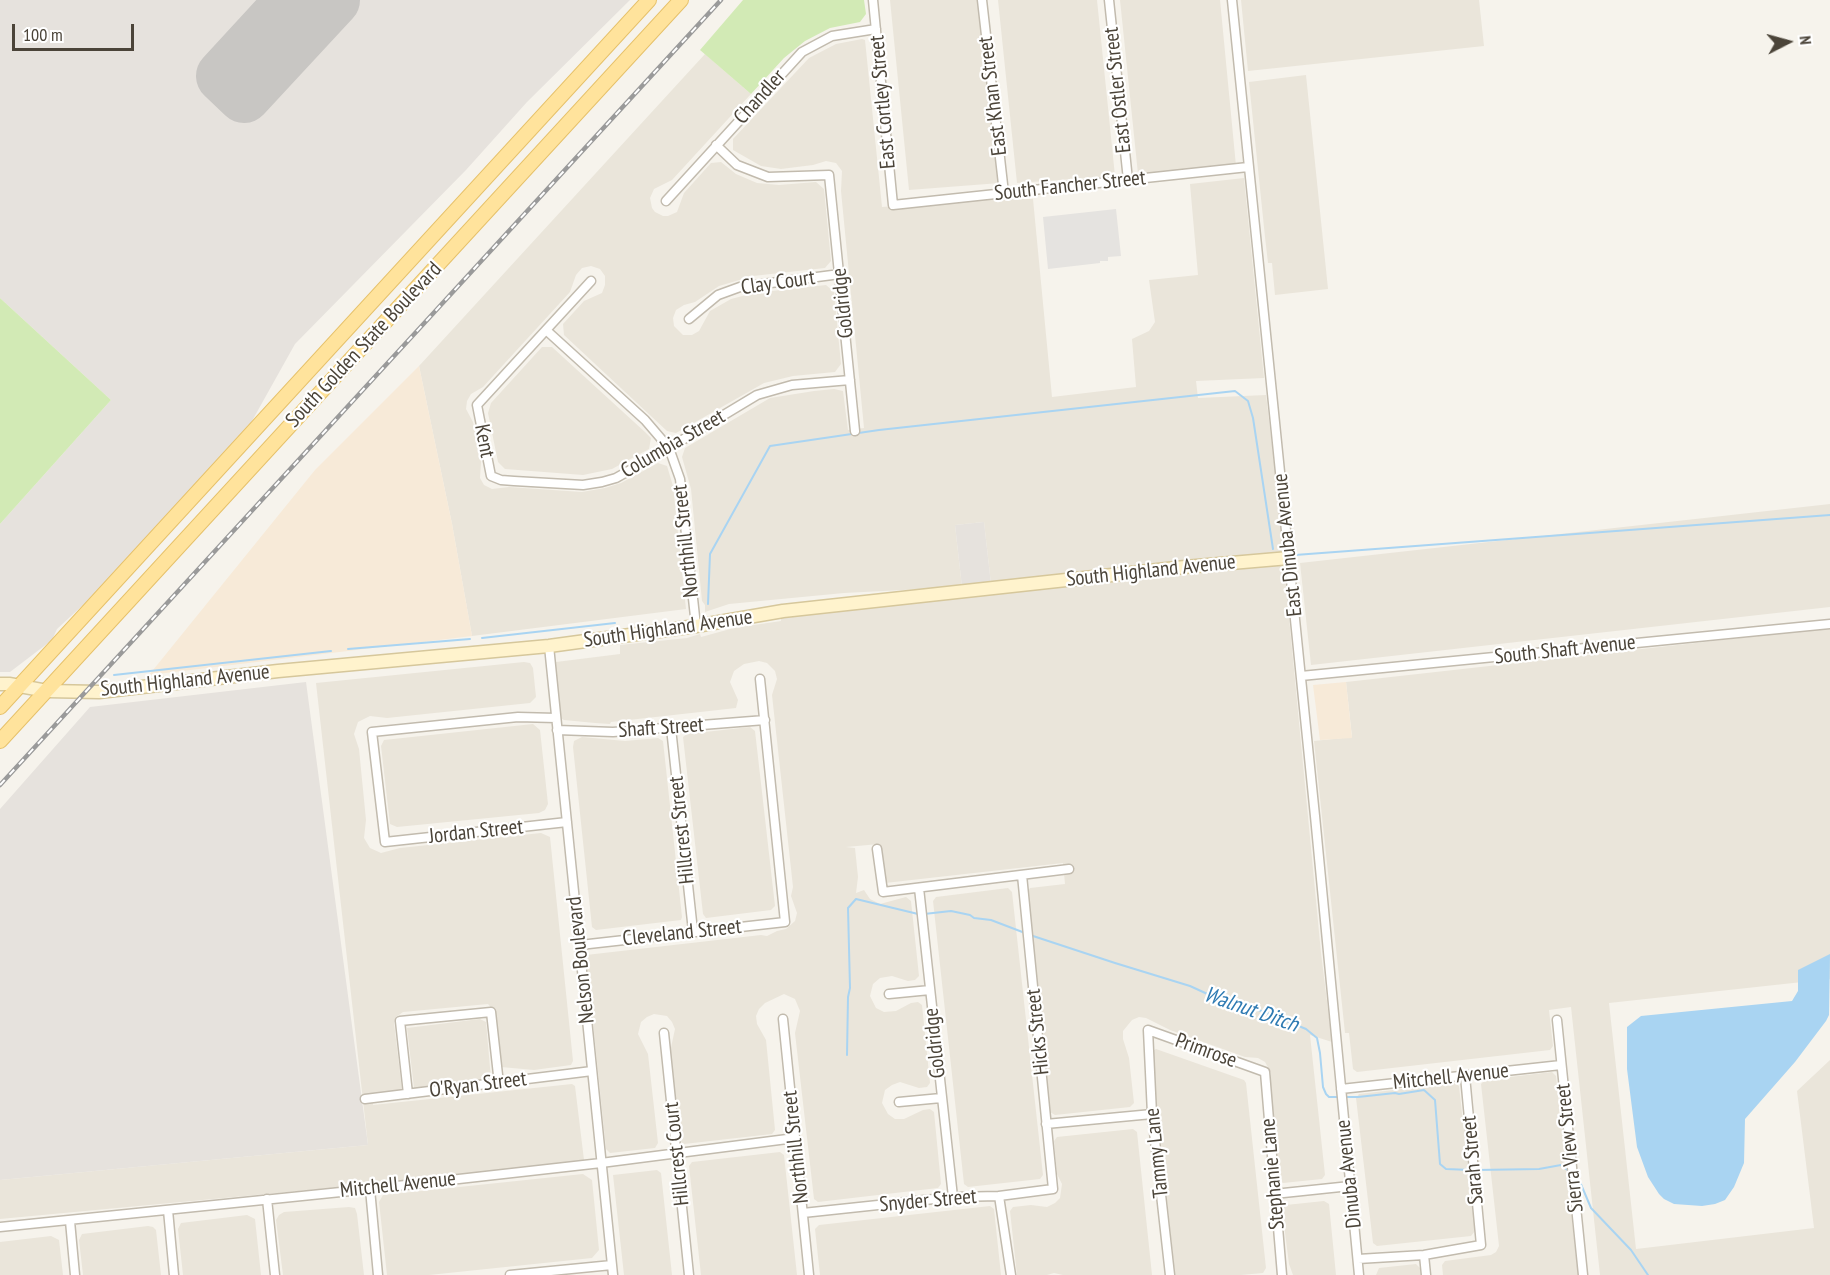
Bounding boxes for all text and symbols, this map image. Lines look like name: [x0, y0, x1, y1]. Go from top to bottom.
scale bar: [15, 12, 136, 50]
north arrow: [1758, 12, 1818, 72]
text: 100 m: [23, 23, 63, 46]
street label: East Ostler Street: [1099, 26, 1137, 154]
street label: East Cortley Street: [865, 34, 901, 170]
street label: East Khan Street: [973, 35, 1013, 157]
text: N: [1796, 35, 1816, 45]
street label: Chandler: [729, 64, 791, 130]
street label: South Fancher Street: [993, 166, 1147, 206]
street label: South Golden State Boulevard: [281, 257, 447, 433]
street label: Clay Court: [739, 265, 817, 301]
street label: Goldridge: [827, 267, 859, 339]
street label: Columbia Street: [617, 404, 729, 484]
street label: Kent: [468, 422, 500, 460]
street label: East Dinuba Avenue: [1268, 472, 1308, 618]
street label: Northhill Street: [668, 483, 704, 599]
street label: South Highland Avenue: [1065, 550, 1237, 592]
street label: South Highland Avenue: [582, 605, 754, 653]
street label: South Shaft Avenue: [1493, 630, 1637, 670]
street label: South Highland Avenue: [99, 660, 271, 702]
street label: Shaft Street: [617, 712, 705, 744]
street label: Hillcrest Street: [664, 775, 700, 885]
street label: Jordan Street: [428, 815, 524, 849]
street label: Nelson Boulevard: [562, 895, 600, 1025]
street label: Cleveland Street: [621, 914, 743, 952]
water label: Walnut Ditch: [1201, 982, 1301, 1038]
street label: Hicks Street: [1021, 988, 1055, 1076]
street label: Goldridge: [919, 1007, 951, 1079]
street label: Primrose: [1172, 1028, 1240, 1074]
street label: Mitchell Avenue: [1392, 1058, 1510, 1096]
street label: O'Ryan Street: [428, 1067, 528, 1103]
street label: Sierra View Street: [1551, 1082, 1589, 1214]
street label: Northhill Street: [778, 1089, 814, 1205]
street label: Hillcrest Court: [659, 1101, 695, 1207]
street label: Tammy Lane: [1140, 1107, 1174, 1199]
street label: Sarah Street: [1457, 1115, 1489, 1205]
street label: Stephanie Lane: [1256, 1117, 1290, 1231]
street label: Dinuba Avenue: [1331, 1118, 1367, 1230]
street label: Mitchell Avenue: [339, 1166, 457, 1204]
street label: Snyder Street: [878, 1184, 978, 1218]

